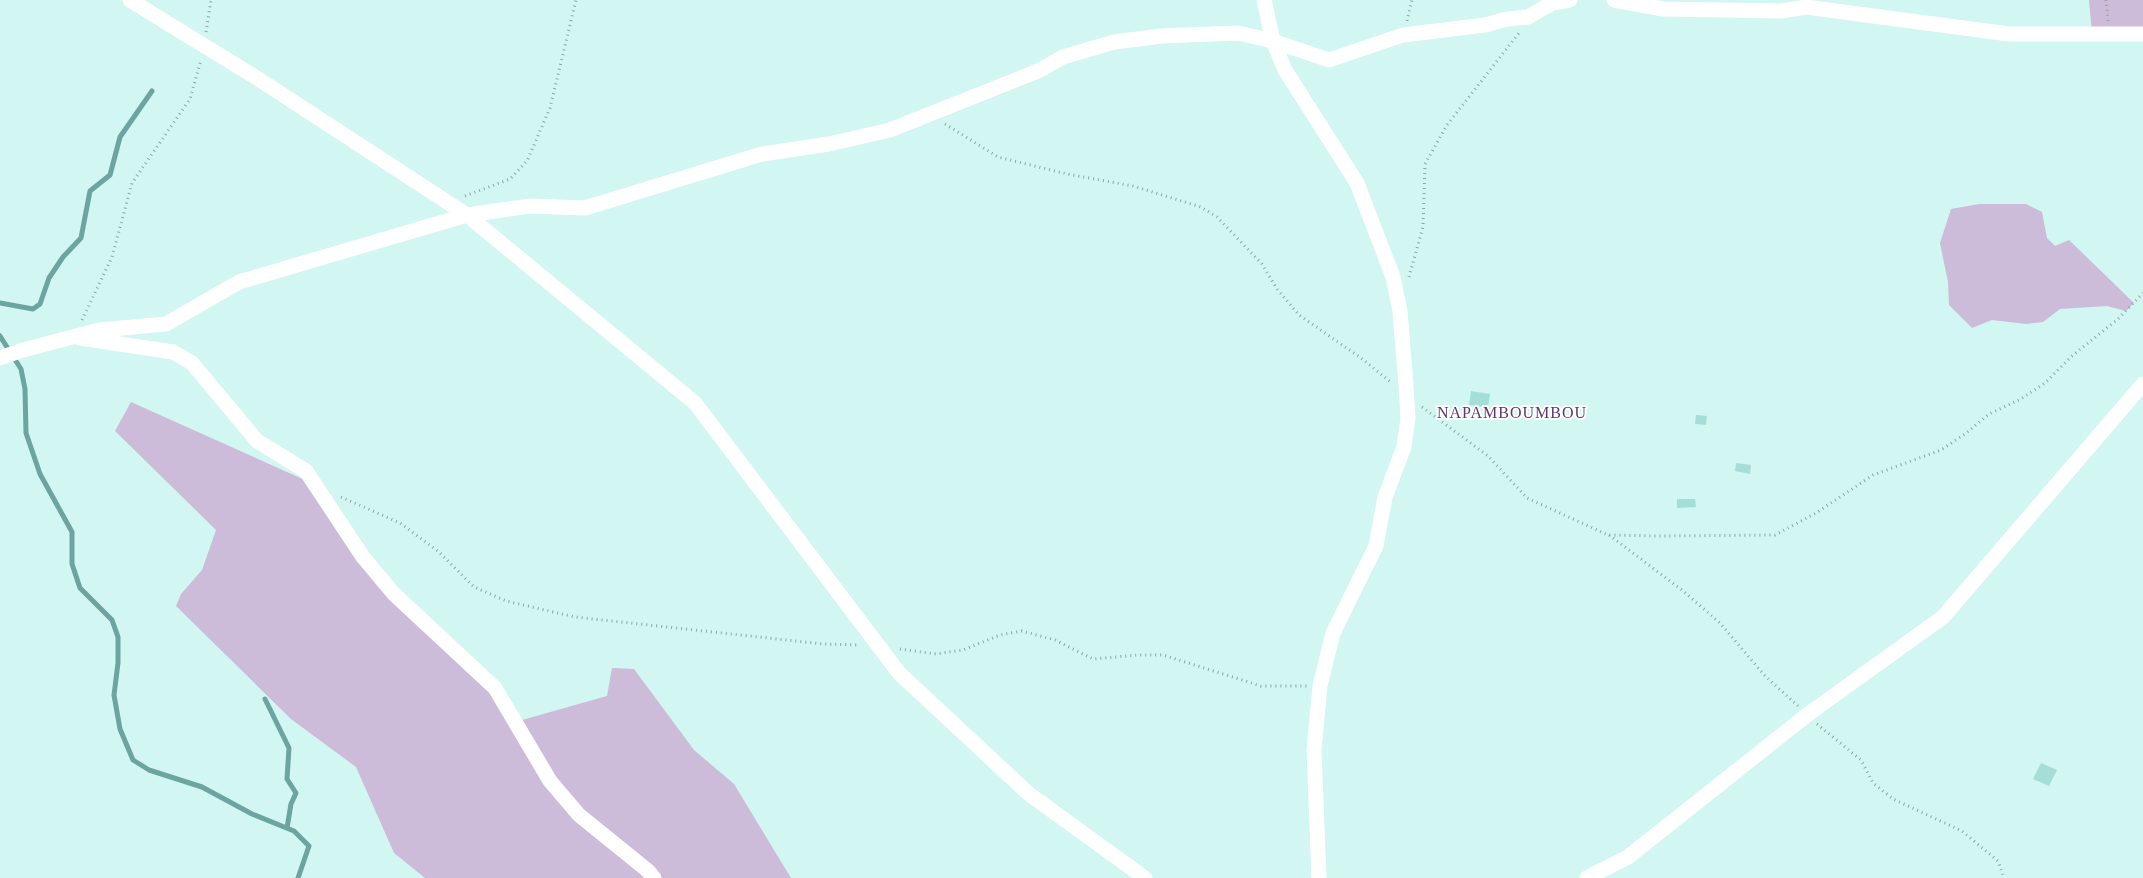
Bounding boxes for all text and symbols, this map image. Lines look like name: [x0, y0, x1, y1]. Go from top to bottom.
district label: NAPAMBOUMBOU: [1437, 404, 1587, 421]

